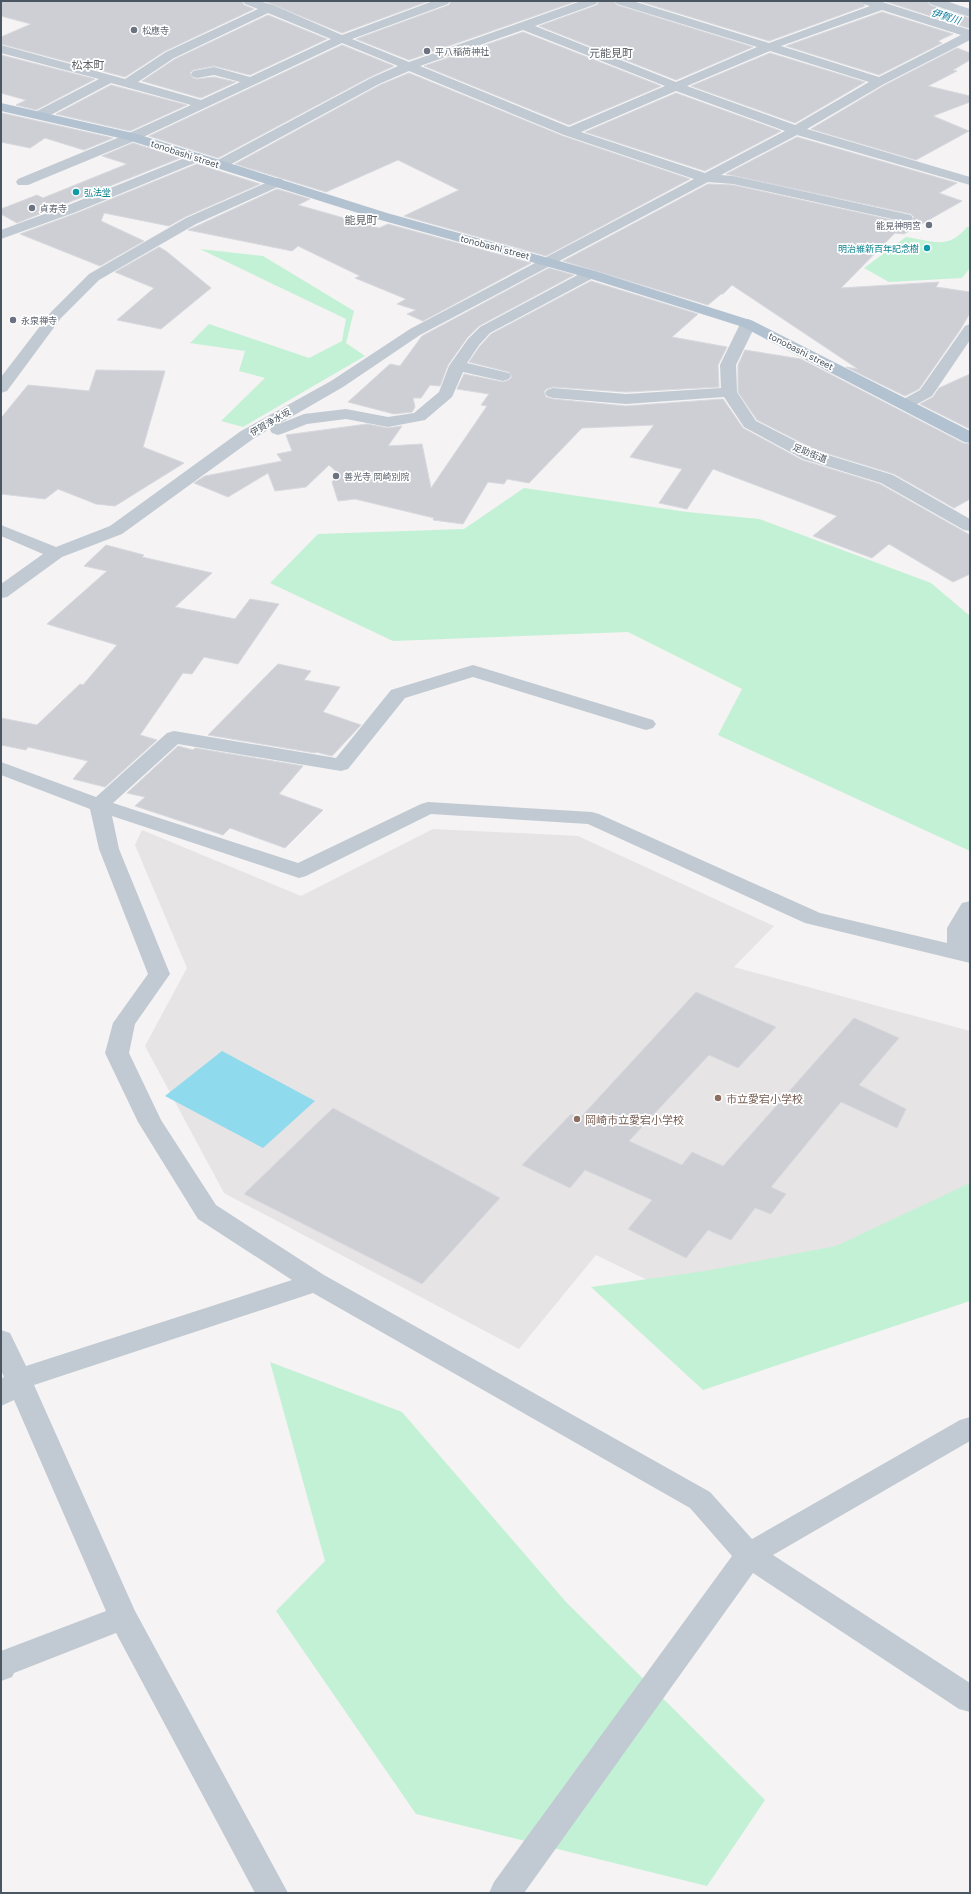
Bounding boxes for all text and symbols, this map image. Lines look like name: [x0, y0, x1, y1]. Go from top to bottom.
water label: 伊賀川: [930, 6, 963, 27]
marker: 松應寺: [129, 25, 139, 35]
place label: 松應寺: [142, 25, 169, 36]
marker: 平八稲荷神社: [422, 46, 432, 56]
place label: 平八稲荷神社: [435, 46, 489, 57]
district label: 元能見町: [589, 46, 633, 59]
district label: 松本町: [72, 58, 105, 71]
street label: tonobashi street: [149, 138, 221, 170]
marker: 弘法堂: [71, 187, 81, 197]
place label: 弘法堂: [84, 187, 111, 198]
marker: 貞寿寺: [27, 203, 37, 213]
place label: 貞寿寺: [40, 203, 67, 214]
district label: 能見町: [345, 213, 378, 226]
place label: 能見神明宮: [876, 220, 921, 231]
marker: 能見神明宮: [924, 220, 934, 230]
street label: tonobashi street: [459, 232, 531, 262]
place label: 明治維新百年記念樹: [838, 243, 919, 254]
marker: 明治維新百年記念樹: [922, 243, 932, 253]
marker: 永泉禅寺: [8, 315, 18, 325]
place label: 永泉禅寺: [21, 315, 57, 326]
street label: tonobashi street: [767, 330, 836, 372]
street label: 伊賀浄水坂: [247, 406, 292, 439]
street label: 足助街道: [791, 441, 829, 465]
marker: 善光寺 岡崎別院: [331, 471, 341, 481]
place label: 善光寺 岡崎別院: [344, 471, 409, 482]
place label: 市立愛宕小学校: [726, 1092, 803, 1105]
marker: 市立愛宕小学校: [713, 1093, 723, 1103]
place label: 岡崎市立愛宕小学校: [585, 1113, 684, 1126]
marker: 岡崎市立愛宕小学校: [572, 1114, 582, 1124]

